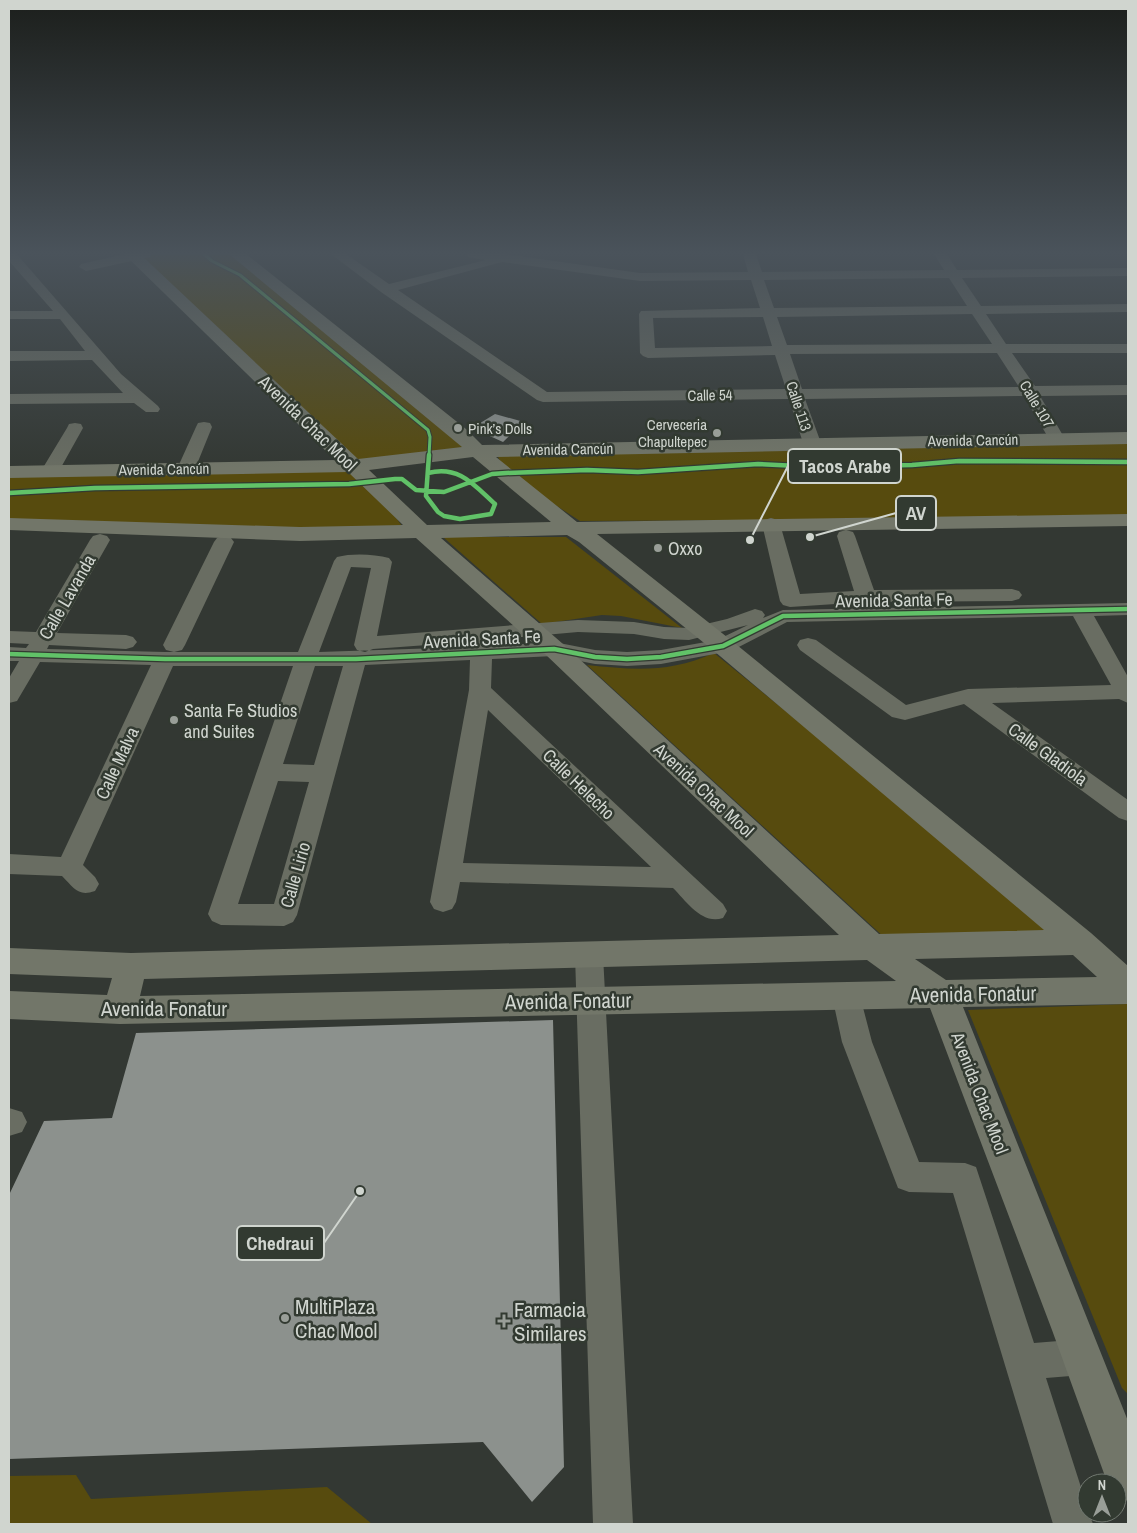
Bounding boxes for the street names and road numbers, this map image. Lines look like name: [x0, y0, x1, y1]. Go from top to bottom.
street label: Avenida Chac Mool: [252, 369, 363, 477]
street label: Calle 107: [1015, 376, 1059, 432]
street label: Calle 113: [781, 378, 817, 434]
street label: Calle 54: [687, 384, 733, 406]
street label: Avenida Cancún: [926, 429, 1019, 451]
street label: Avenida Cancún: [521, 438, 614, 460]
street label: Avenida Cancún: [117, 458, 210, 480]
street label: Calle Lavanda: [33, 550, 101, 644]
street label: Avenida Santa Fe: [834, 586, 953, 614]
street label: Avenida Santa Fe: [422, 623, 541, 655]
street label: Calle Gladiola: [1003, 717, 1093, 791]
street label: Calle Malva: [89, 723, 145, 803]
street label: Avenida Chac Mool: [648, 736, 760, 843]
street label: Calle Helecho: [537, 743, 621, 825]
street label: Calle Lirio: [274, 839, 316, 911]
street label: Avenida Fonatur: [909, 978, 1037, 1010]
street label: Avenida Fonatur: [504, 985, 632, 1017]
street label: Avenida Fonatur: [100, 994, 227, 1023]
street label: Avenida Chac Mool: [945, 1028, 1015, 1157]

